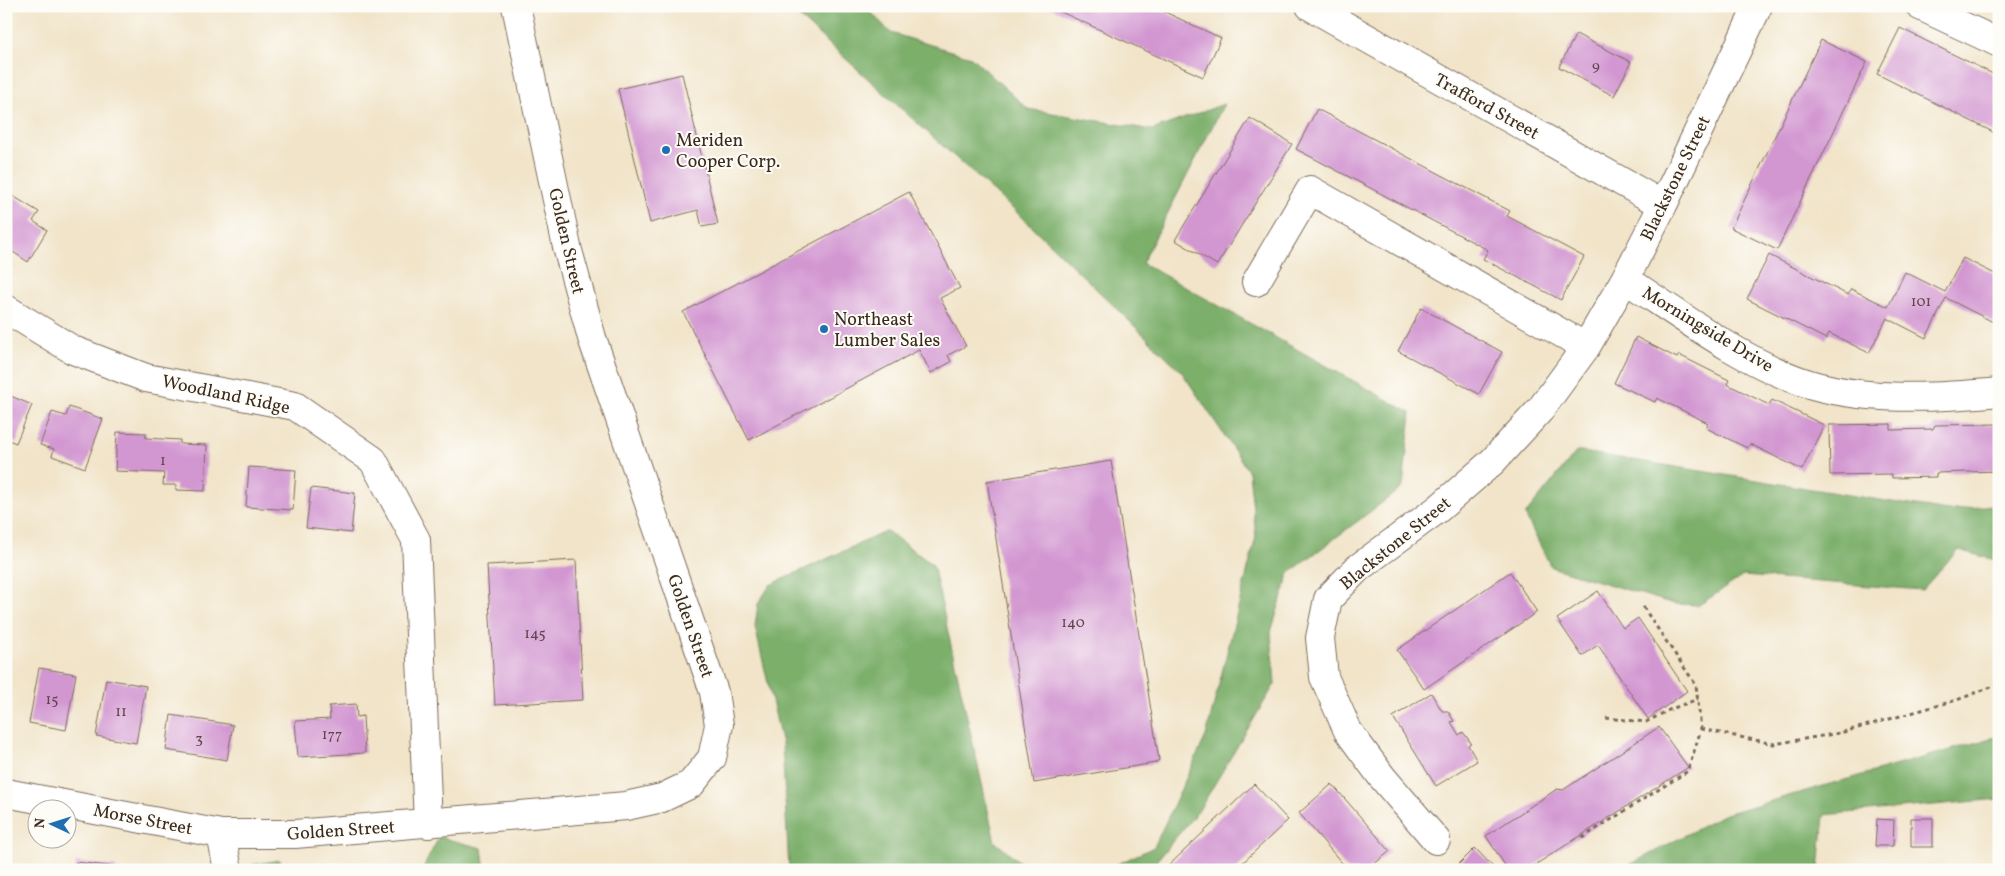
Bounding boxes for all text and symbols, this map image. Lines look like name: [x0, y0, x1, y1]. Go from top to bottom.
house number: 9: [1592, 56, 1600, 77]
street label: Trafford Street: [1429, 68, 1543, 146]
street label: Blackstone Street: [1635, 112, 1717, 245]
place label: Meriden Cooper Corp.: [676, 129, 780, 175]
marker: Meriden Cooper Corp.: [660, 144, 672, 156]
street label: Golden Street: [541, 186, 590, 297]
street label: Morningside Drive: [1637, 281, 1778, 379]
house number: 101: [1911, 292, 1931, 313]
place label: Northeast Lumber Sales: [834, 308, 940, 354]
marker: Northeast Lumber Sales: [818, 323, 830, 335]
street label: Woodland Ridge: [159, 370, 292, 421]
house number: 1: [160, 451, 166, 472]
street label: Blackstone Street: [1335, 492, 1457, 597]
street label: Golden Street: [660, 571, 719, 682]
house number: 140: [1061, 613, 1085, 634]
house number: 145: [524, 624, 546, 645]
house number: 15: [45, 690, 59, 711]
house number: 11: [115, 702, 127, 723]
house number: 177: [322, 725, 342, 746]
house number: 3: [195, 729, 203, 750]
north arrow: [28, 798, 78, 848]
street label: Morse Street: [91, 799, 194, 842]
street label: Golden Street: [286, 815, 396, 848]
text: N: [31, 817, 50, 829]

